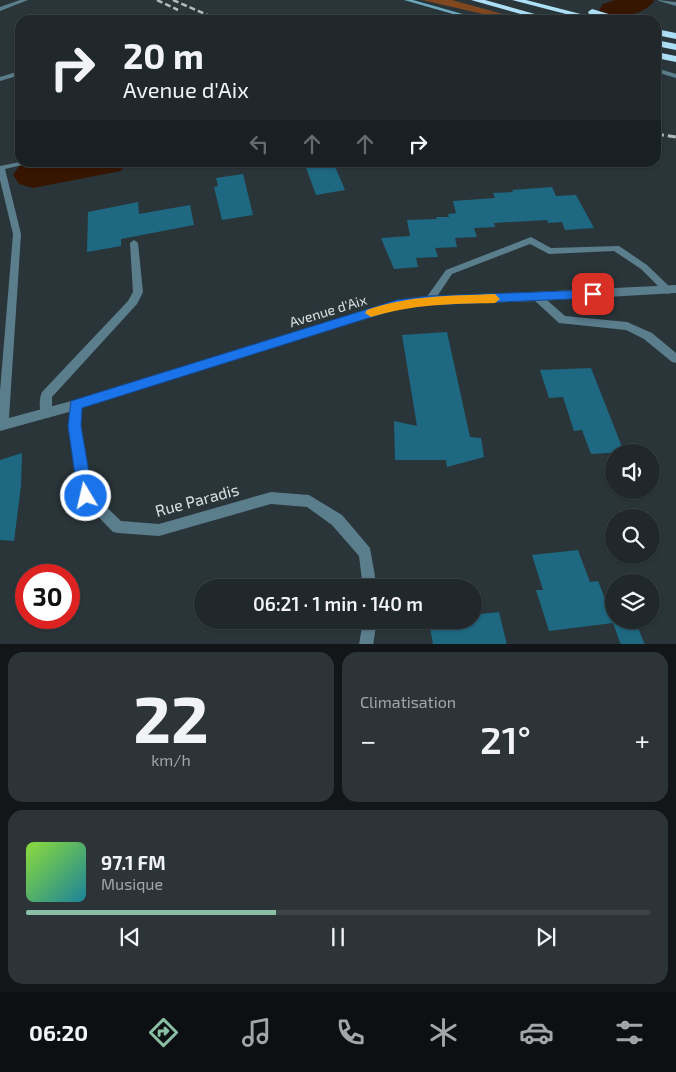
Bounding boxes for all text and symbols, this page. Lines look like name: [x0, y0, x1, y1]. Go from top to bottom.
text: 20 m: [123, 34, 204, 76]
icon: right: [40, 35, 105, 100]
text: Avenue d'Aix: [123, 76, 249, 102]
icon: left: [245, 130, 273, 158]
icon: ahead: [298, 130, 326, 158]
icon: ahead: [351, 130, 379, 158]
icon: right: [404, 130, 432, 158]
pin: [572, 273, 614, 315]
icon: arrive: [579, 280, 607, 308]
street label: Avenue d'Aix: [287, 291, 369, 330]
map controls: [605, 444, 660, 629]
button: sound: [605, 444, 660, 499]
position arrow: [59, 469, 111, 521]
street label: Rue Paradis: [153, 479, 241, 520]
button: search: [605, 509, 660, 564]
speed limit sign: 30: [15, 564, 80, 629]
button: layers: [605, 574, 660, 629]
text: 06:21 · 1 min · 140 m: [253, 592, 423, 615]
text: 22: [133, 678, 209, 756]
text: Climatisation: [360, 692, 456, 711]
text: 21°: [480, 716, 531, 762]
text: −: [360, 723, 376, 757]
text: +: [635, 723, 650, 757]
text: km/h: [151, 750, 191, 769]
text: 97.1 FM: [101, 851, 166, 874]
text: Musique: [101, 874, 163, 893]
icon: previous: [116, 923, 144, 951]
icon: pause: [324, 923, 352, 951]
icon: next: [532, 923, 560, 951]
icon: directions: [146, 1015, 181, 1050]
icon: music: [239, 1015, 274, 1050]
icon: phone: [333, 1015, 368, 1050]
icon: climate: [426, 1015, 461, 1050]
icon: car: [519, 1015, 554, 1050]
icon: filters: [612, 1015, 647, 1050]
text: 06:20: [29, 1019, 88, 1045]

